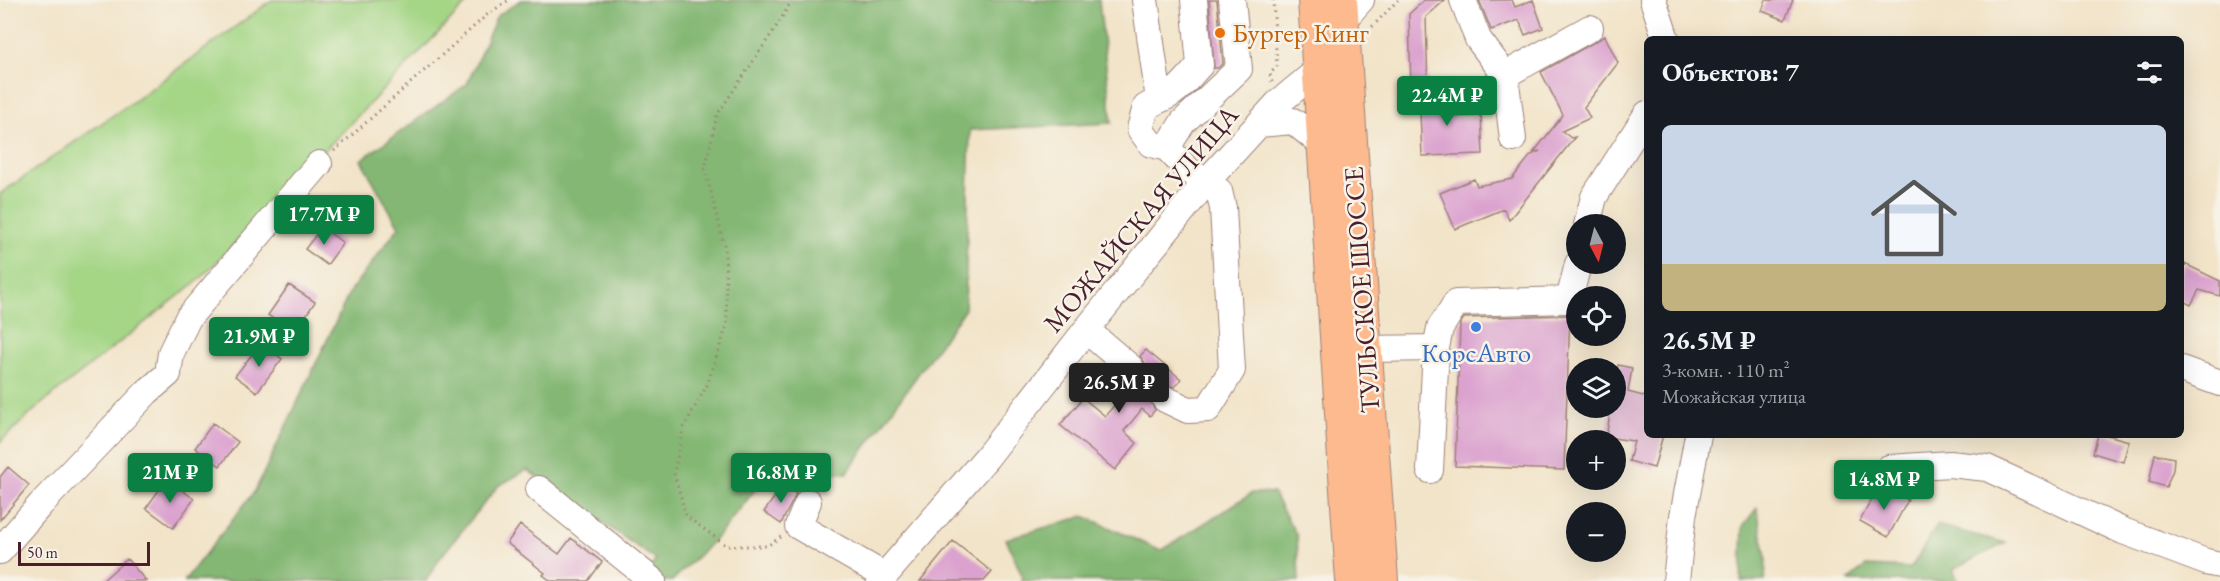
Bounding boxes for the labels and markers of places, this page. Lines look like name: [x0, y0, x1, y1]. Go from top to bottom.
place label: Бургер Кинг: [1232, 15, 1369, 50]
marker: Бургер Кинг: [1213, 26, 1227, 40]
pin: 22.4M ₽: [1392, 76, 1502, 127]
pin: 17.7M ₽: [269, 195, 379, 246]
pin: 21.9M ₽: [204, 317, 314, 368]
marker: КорсАвто: [1469, 320, 1483, 334]
place label: КорсАвто: [1421, 335, 1531, 370]
pin: 26.5M ₽: [1064, 363, 1174, 414]
pin: 21M ₽: [128, 453, 212, 504]
pin: 16.8M ₽: [726, 453, 836, 504]
pin: 14.8M ₽: [1829, 460, 1939, 511]

